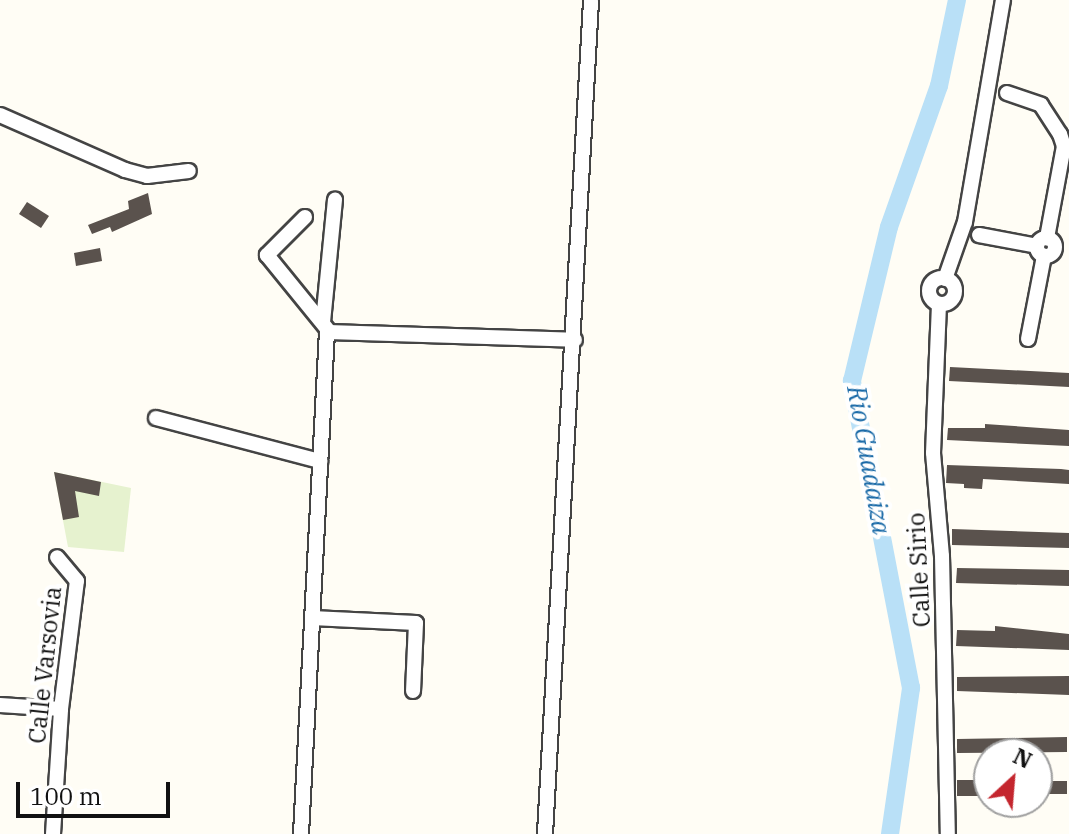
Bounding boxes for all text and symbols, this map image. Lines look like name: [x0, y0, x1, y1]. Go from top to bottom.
water label: Rio Guadaiza: [841, 383, 897, 537]
street label: Calle Sirio: [902, 512, 936, 628]
street label: Calle Varsovia: [22, 585, 68, 745]
north arrow: [973, 738, 1053, 818]
text: N: [1009, 741, 1037, 775]
scale bar: [20, 766, 174, 816]
text: 100 m: [30, 780, 102, 812]

